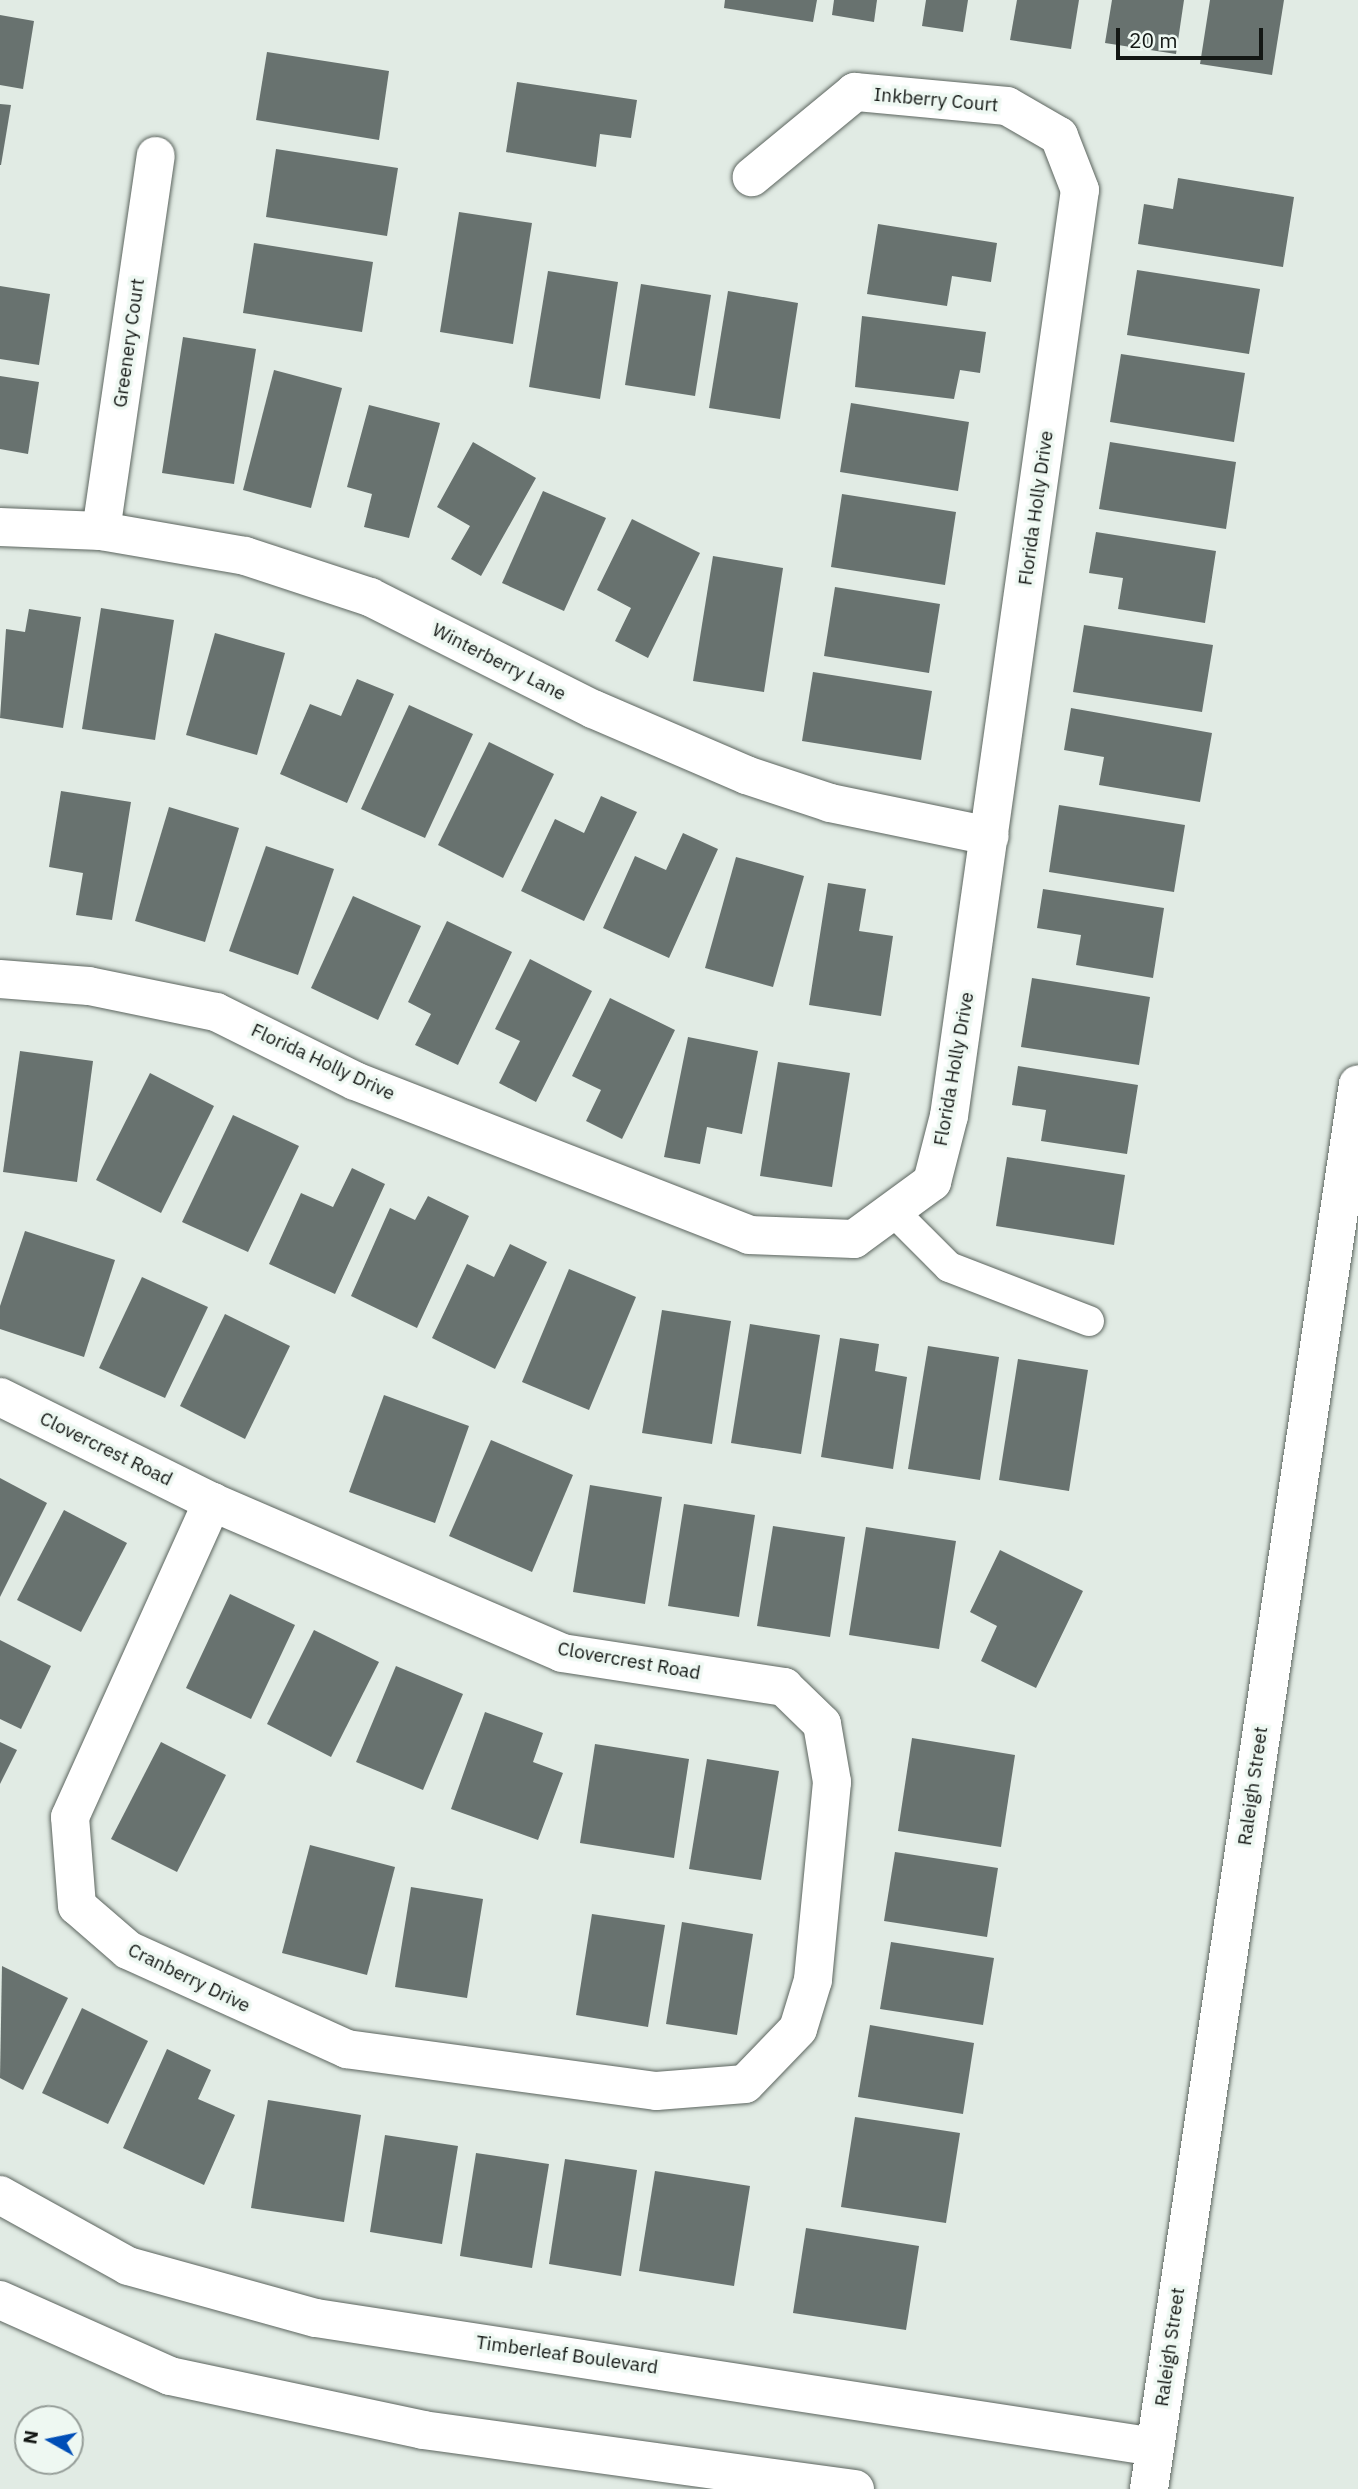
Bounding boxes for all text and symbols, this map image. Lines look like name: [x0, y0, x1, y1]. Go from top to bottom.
scale bar: [1120, 14, 1267, 58]
text: 20 m: [1129, 26, 1178, 54]
street label: Inkberry Court: [873, 83, 999, 117]
street label: Greenery Court: [109, 277, 149, 409]
street label: Florida Holly Drive: [1014, 429, 1058, 587]
street label: Winterberry Lane: [428, 618, 570, 706]
street label: Florida Holly Drive: [929, 990, 979, 1148]
street label: Florida Holly Drive: [247, 1019, 399, 1105]
street label: Clovercrest Road: [36, 1407, 176, 1491]
street label: Clovercrest Road: [556, 1637, 702, 1685]
street label: Raleigh Street: [1233, 1725, 1273, 1847]
street label: Cranberry Drive: [124, 1939, 254, 2017]
street label: Raleigh Street: [1150, 2286, 1190, 2408]
street label: Timberleaf Boulevard: [475, 2331, 659, 2379]
north arrow: [14, 2405, 84, 2475]
text: N: [17, 2428, 43, 2446]

